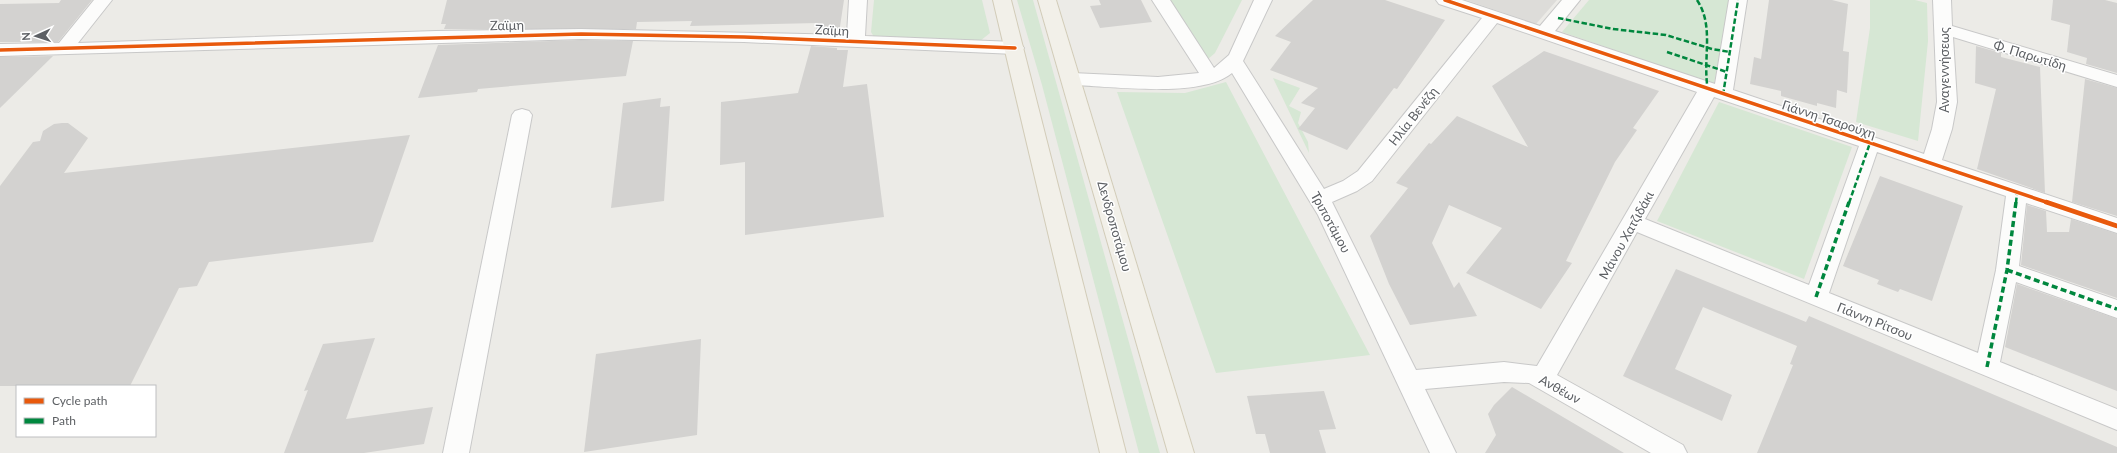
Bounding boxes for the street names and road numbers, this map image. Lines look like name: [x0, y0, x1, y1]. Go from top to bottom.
street label: Ζαϊμη: [490, 17, 524, 33]
street label: Ζαϊμη: [815, 21, 849, 39]
street label: Αναγεννήσεως: [1936, 27, 1952, 113]
street label: Φ. Παρωτίδη: [1992, 36, 2068, 74]
street label: Ηλία Βενέζη: [1385, 83, 1441, 149]
street label: Γιάννη Τσαρούχη: [1780, 96, 1878, 142]
street label: Δενδροποτάμου: [1094, 179, 1136, 273]
street label: Μάνου Χατζιδάκι: [1595, 188, 1657, 282]
street label: Τριποτάμου: [1308, 189, 1354, 255]
street label: Γιάννη Ρίτσου: [1835, 299, 1915, 343]
street label: Ανθέων: [1536, 371, 1584, 407]

